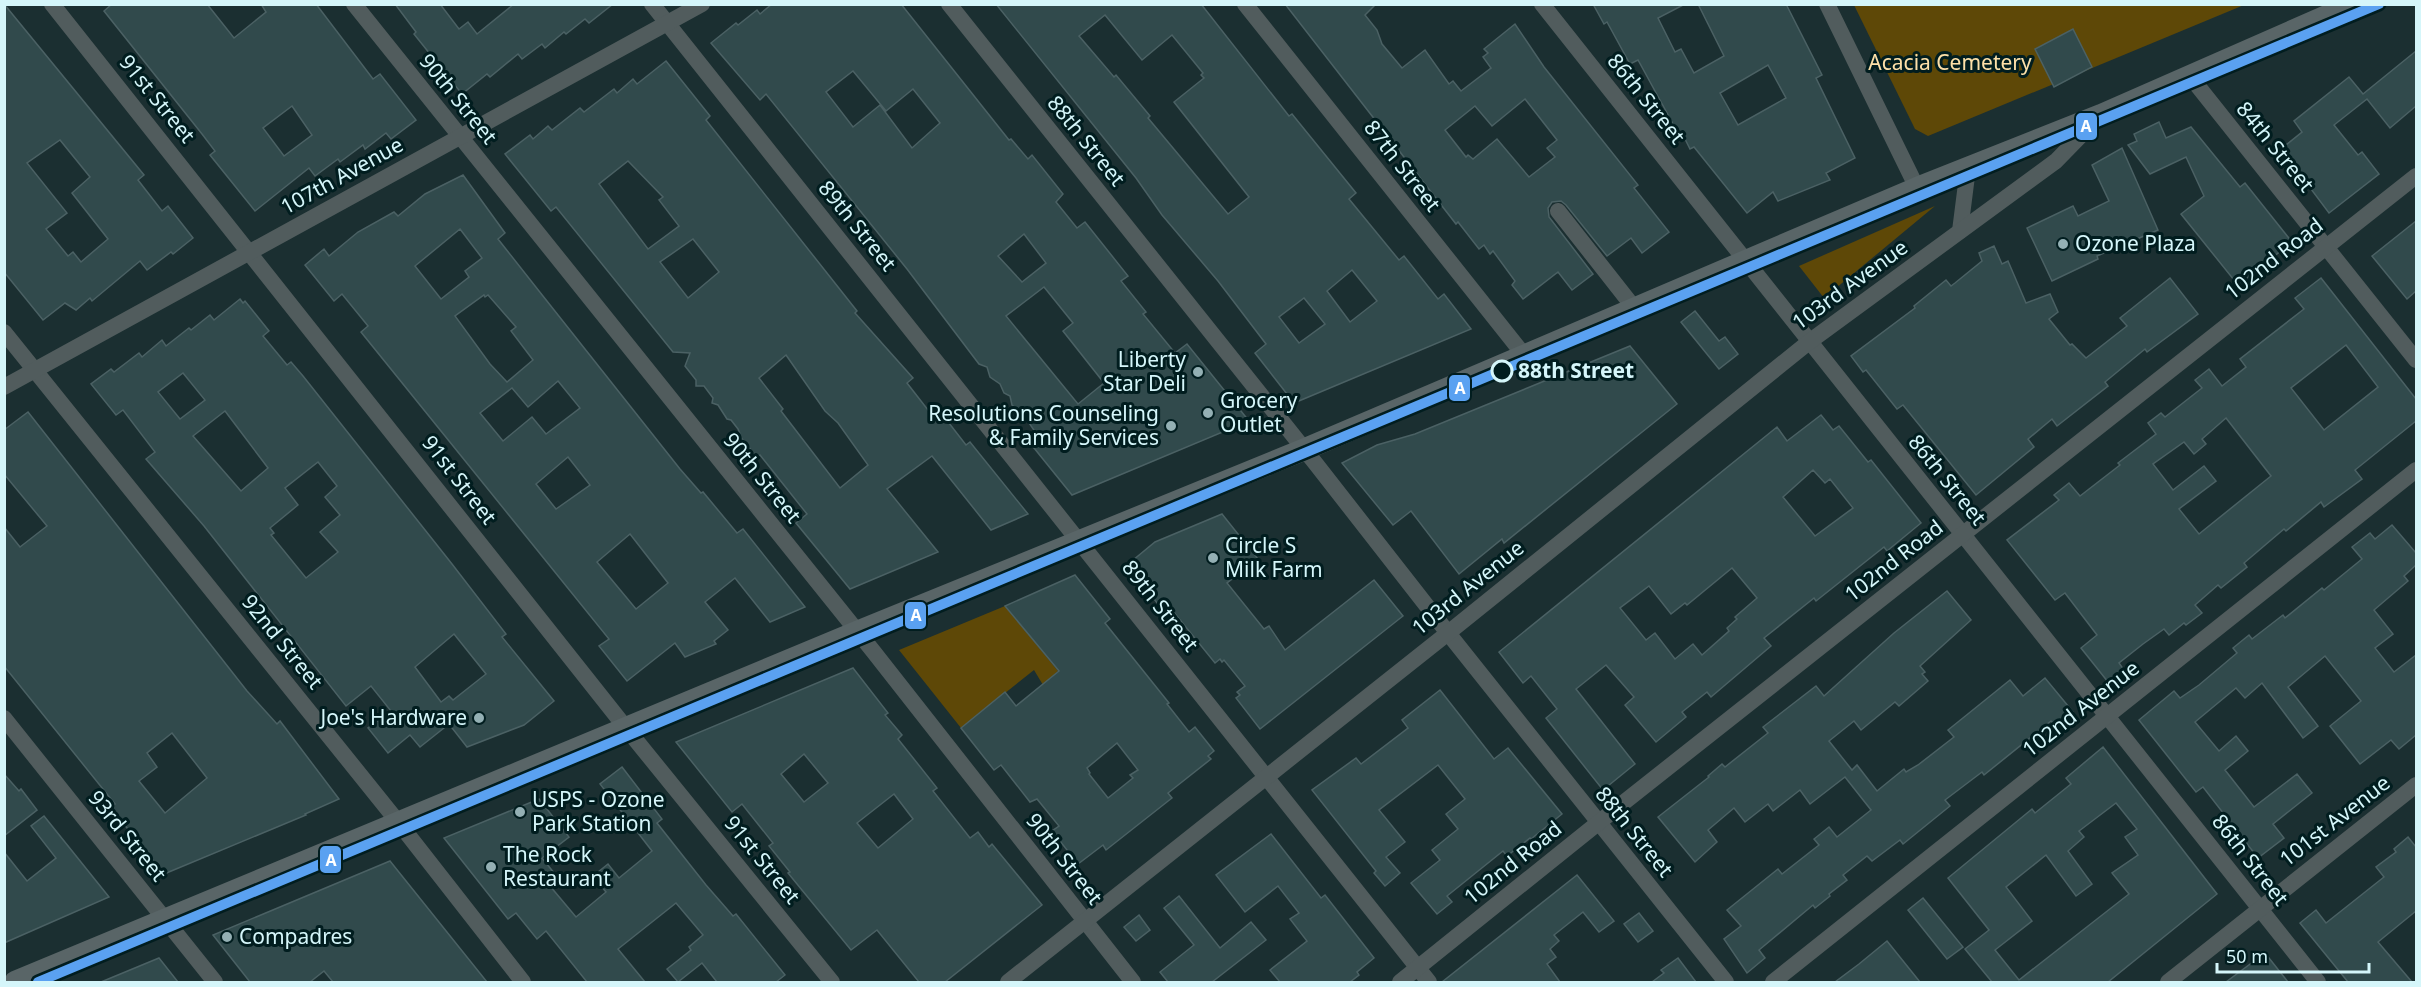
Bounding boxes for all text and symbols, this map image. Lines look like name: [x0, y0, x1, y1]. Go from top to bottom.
street label: 90th Street: [414, 47, 504, 150]
street label: 86th Street: [1602, 47, 1692, 150]
street label: 91st Street: [114, 48, 202, 149]
park label: Acacia Cemetery: [1868, 48, 2032, 76]
street label: 88th Street: [1042, 89, 1132, 192]
street label: 84th Street: [2231, 95, 2321, 198]
line badge: A: [2075, 112, 2098, 141]
street label: 87th Street: [1358, 114, 1448, 217]
text: A: [2080, 115, 2092, 137]
street label: 107th Avenue: [275, 130, 408, 220]
street label: 89th Street: [813, 174, 903, 277]
street label: 102nd Road: [2218, 211, 2328, 306]
place label: Ozone Plaza: [2075, 229, 2196, 257]
street label: 103rd Avenue: [1786, 233, 1913, 336]
marker: Ozone Plaza: [2056, 237, 2070, 251]
place label: Liberty Star Deli: [1103, 345, 1186, 397]
place label: 88th Street: [1518, 356, 1634, 384]
marker: 88th Street: [1491, 360, 1513, 382]
marker: Liberty Star Deli: [1191, 365, 1205, 379]
line badge: A: [1448, 374, 1471, 402]
text: A: [1454, 377, 1466, 399]
place label: Grocery Outlet: [1220, 386, 1298, 438]
place label: Resolutions Counseling & Family Services: [928, 399, 1159, 451]
marker: Grocery Outlet: [1201, 406, 1215, 420]
marker: Resolutions Counseling & Family Services: [1164, 419, 1178, 433]
street label: 90th Street: [718, 426, 808, 529]
street label: 86th Street: [1903, 428, 1993, 531]
street label: 91st Street: [416, 429, 504, 530]
street label: 102nd Road: [1838, 513, 1948, 608]
place label: Circle S Milk Farm: [1225, 531, 1323, 583]
street label: 103rd Avenue: [1406, 533, 1529, 641]
marker: Circle S Milk Farm: [1206, 551, 1220, 565]
street label: 89th Street: [1116, 554, 1206, 657]
street label: 92nd Street: [236, 588, 330, 695]
line badge: A: [904, 601, 927, 630]
text: A: [910, 604, 922, 626]
street label: 102nd Avenue: [2016, 654, 2145, 763]
place label: Joe's Hardware: [318, 703, 467, 731]
marker: Joe's Hardware: [472, 711, 486, 725]
street label: 101st Avenue: [2273, 768, 2395, 872]
street label: 88th Street: [1590, 780, 1680, 883]
street label: 93rd Street: [83, 784, 173, 887]
place label: USPS - Ozone Park Station: [532, 785, 665, 837]
marker: USPS - Ozone Park Station: [513, 805, 527, 819]
street label: 90th Street: [1020, 807, 1110, 910]
street label: 86th Street: [2206, 808, 2296, 911]
street label: 91st Street: [719, 809, 807, 910]
street label: 102nd Road: [1458, 814, 1567, 910]
place label: The Rock Restaurant: [503, 840, 611, 892]
line badge: A: [319, 845, 342, 874]
text: A: [325, 849, 337, 871]
marker: The Rock Restaurant: [484, 860, 498, 874]
place label: Compadres: [239, 922, 352, 950]
marker: Compadres: [220, 930, 234, 944]
scale bar: [2217, 936, 2368, 974]
text: 50 m: [2226, 944, 2268, 968]

